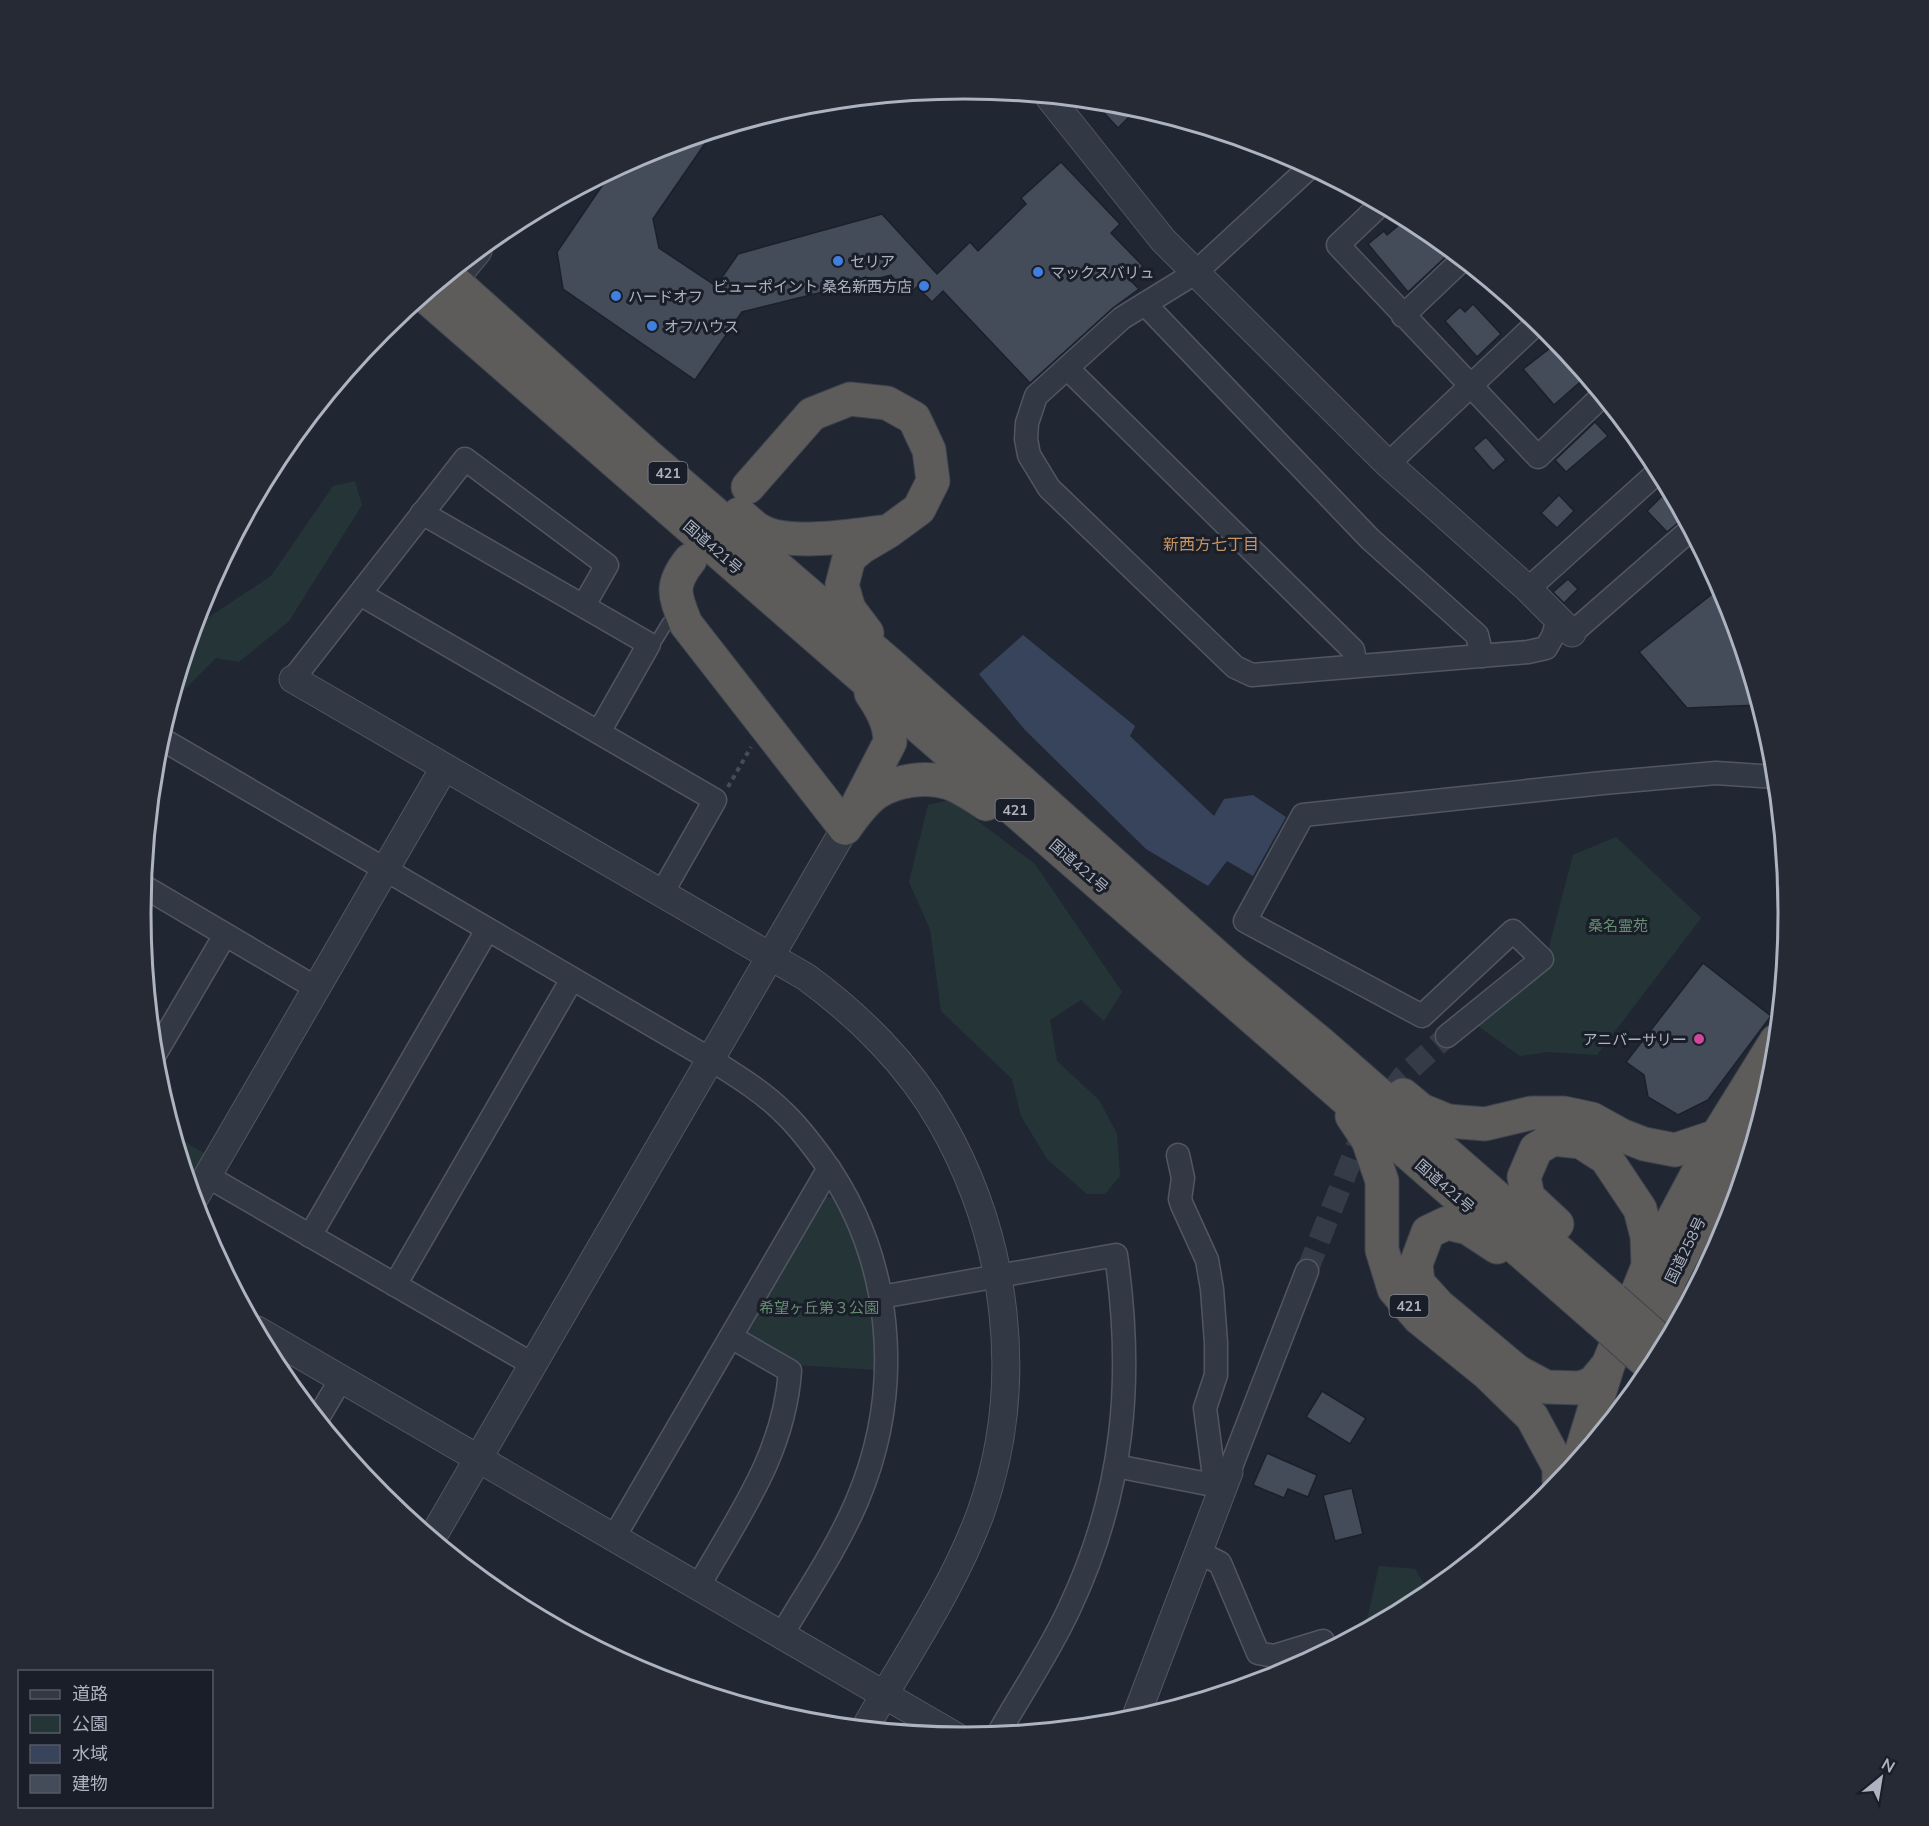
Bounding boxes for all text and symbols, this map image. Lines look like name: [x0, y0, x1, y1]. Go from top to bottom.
place label: セリア: [850, 252, 895, 271]
marker: セリア: [831, 254, 845, 268]
place label: マックスバリュ: [1050, 263, 1155, 282]
marker: マックスバリュ: [1031, 265, 1045, 279]
place label: ビューポイント 桑名新西方店: [713, 277, 912, 296]
marker: ビューポイント 桑名新西方店: [917, 279, 931, 293]
place label: ハードオフ: [628, 287, 703, 306]
marker: ハードオフ: [609, 289, 623, 303]
place label: オフハウス: [664, 317, 739, 336]
marker: オフハウス: [645, 319, 659, 333]
road number: 421: [648, 462, 688, 484]
street label: 国道421号: [680, 516, 746, 578]
district label: 新西方七丁目: [1163, 534, 1259, 554]
road number: 421: [996, 799, 1034, 821]
street label: 国道421号: [1046, 835, 1112, 897]
park label: 桑名霊苑: [1588, 916, 1648, 935]
place label: アニバーサリー: [1583, 1030, 1687, 1049]
marker: アニバーサリー: [1692, 1032, 1706, 1046]
street label: 国道421号: [1412, 1155, 1478, 1217]
street label: 国道258号: [1661, 1213, 1709, 1287]
road number: 421: [1390, 1295, 1428, 1317]
park label: 希望ヶ丘第３公園: [759, 1298, 879, 1317]
legend: [18, 1670, 213, 1808]
text: 道路: [72, 1682, 108, 1705]
text: 公園: [72, 1712, 108, 1735]
text: 水域: [72, 1742, 108, 1765]
north arrow: [1851, 1748, 1911, 1808]
text: N: [1878, 1753, 1899, 1777]
text: 建物: [72, 1772, 108, 1795]

